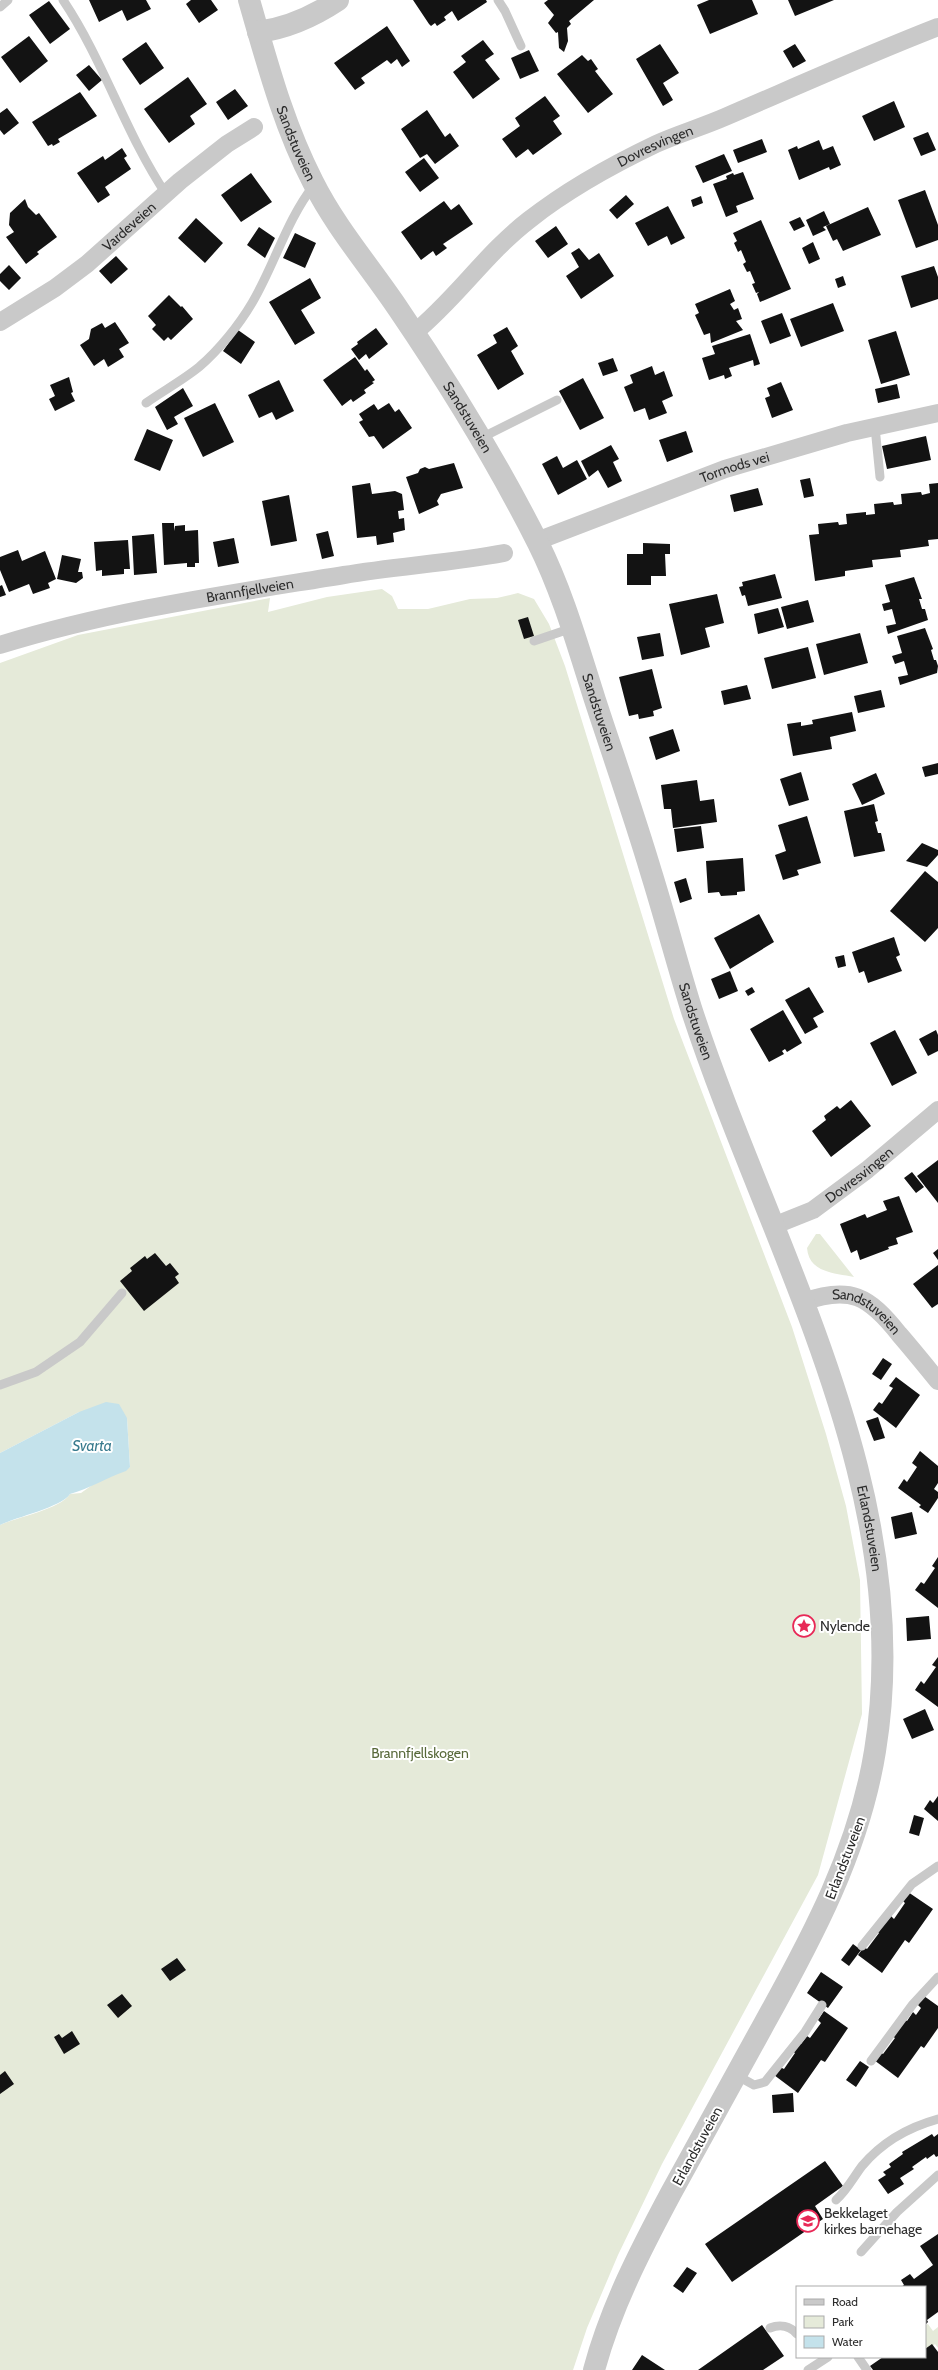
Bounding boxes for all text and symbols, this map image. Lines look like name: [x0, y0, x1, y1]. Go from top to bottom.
street label: Sandstuveien: [273, 103, 320, 184]
street label: Dovresvingen: [614, 121, 696, 171]
street label: Vardeveien: [99, 198, 160, 255]
street label: Sandstuveien: [439, 378, 496, 456]
street label: Tormods vei: [697, 447, 771, 487]
street label: Brannfjellveien: [205, 574, 295, 606]
street label: Sandstuveien: [578, 671, 620, 753]
street label: Sandstuveien: [675, 980, 717, 1062]
street label: Dovresvingen: [821, 1143, 897, 1207]
street label: Sandstuveien: [832, 1285, 905, 1338]
water label: Svarta: [72, 1437, 112, 1455]
street label: Erlandstuveien: [853, 1483, 886, 1573]
place icon: Nylende: [791, 1613, 817, 1639]
place label: Nylende: [820, 1617, 870, 1635]
park label: Brannfjellskogen: [371, 1744, 469, 1762]
street label: Erlandstuveien: [821, 1814, 869, 1902]
street label: Erlandstuveien: [668, 2103, 726, 2189]
place label: Bekkelaget kirkes barnehage: [824, 2204, 922, 2238]
school or university icon: Bekkelaget kirkes barnehage: [795, 2208, 821, 2234]
legend: [796, 2286, 926, 2358]
text: Road: [832, 2294, 858, 2309]
text: Park: [832, 2314, 854, 2329]
text: Water: [832, 2334, 863, 2349]

